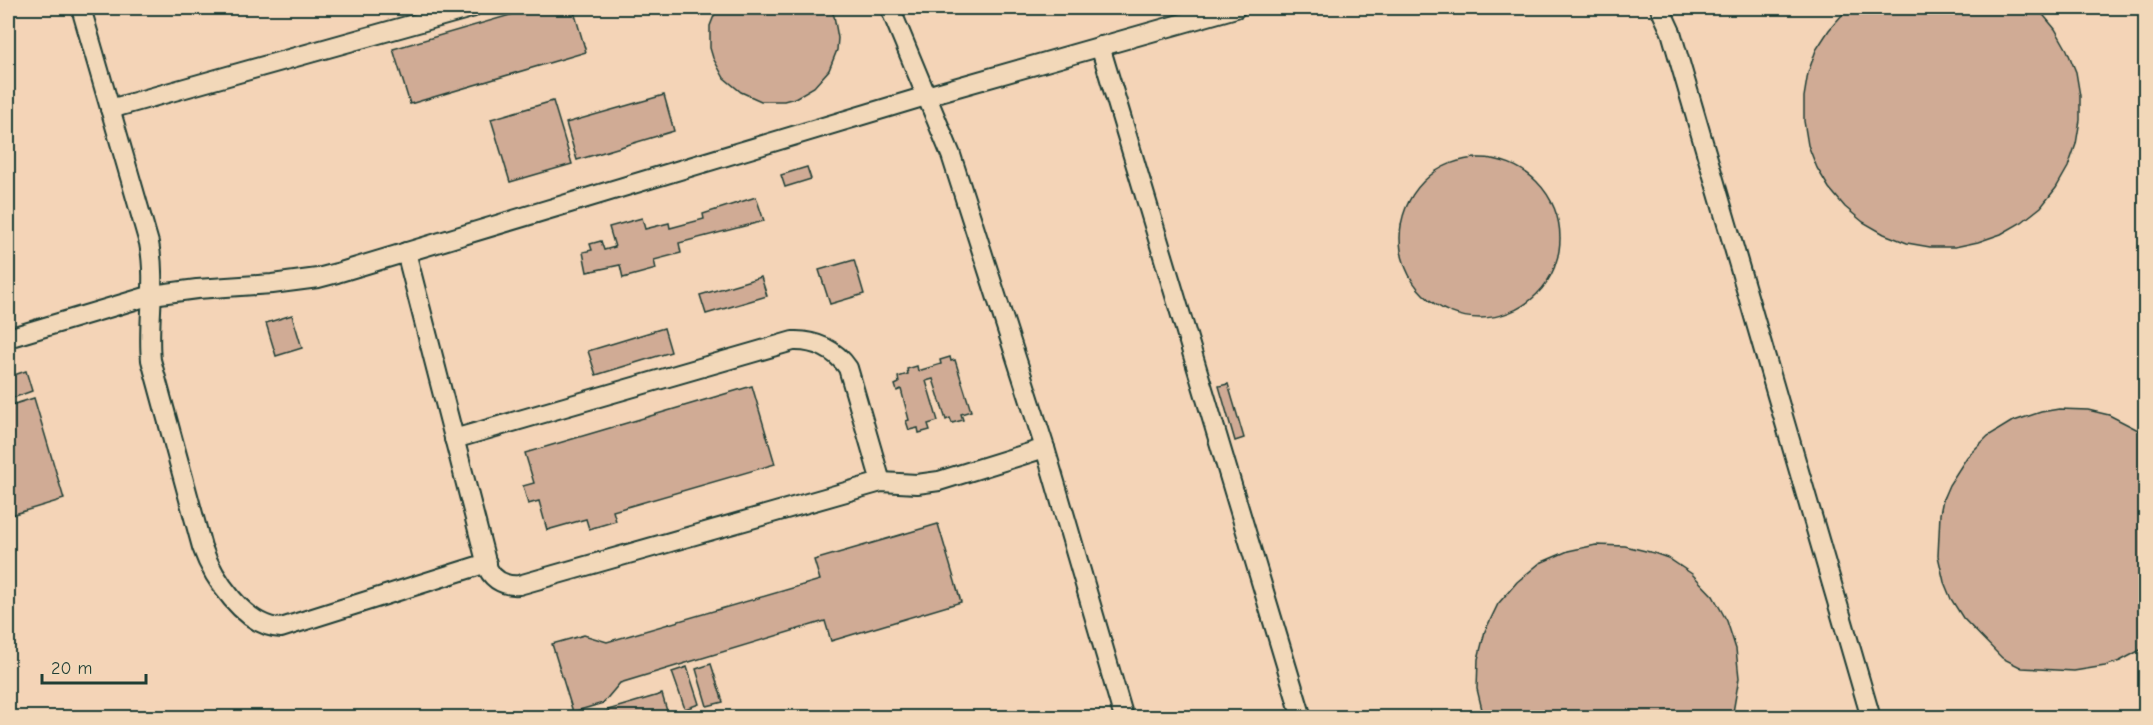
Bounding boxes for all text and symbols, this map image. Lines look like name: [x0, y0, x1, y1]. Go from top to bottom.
scale bar: [42, 647, 146, 685]
text: 20 m: [51, 658, 92, 679]

